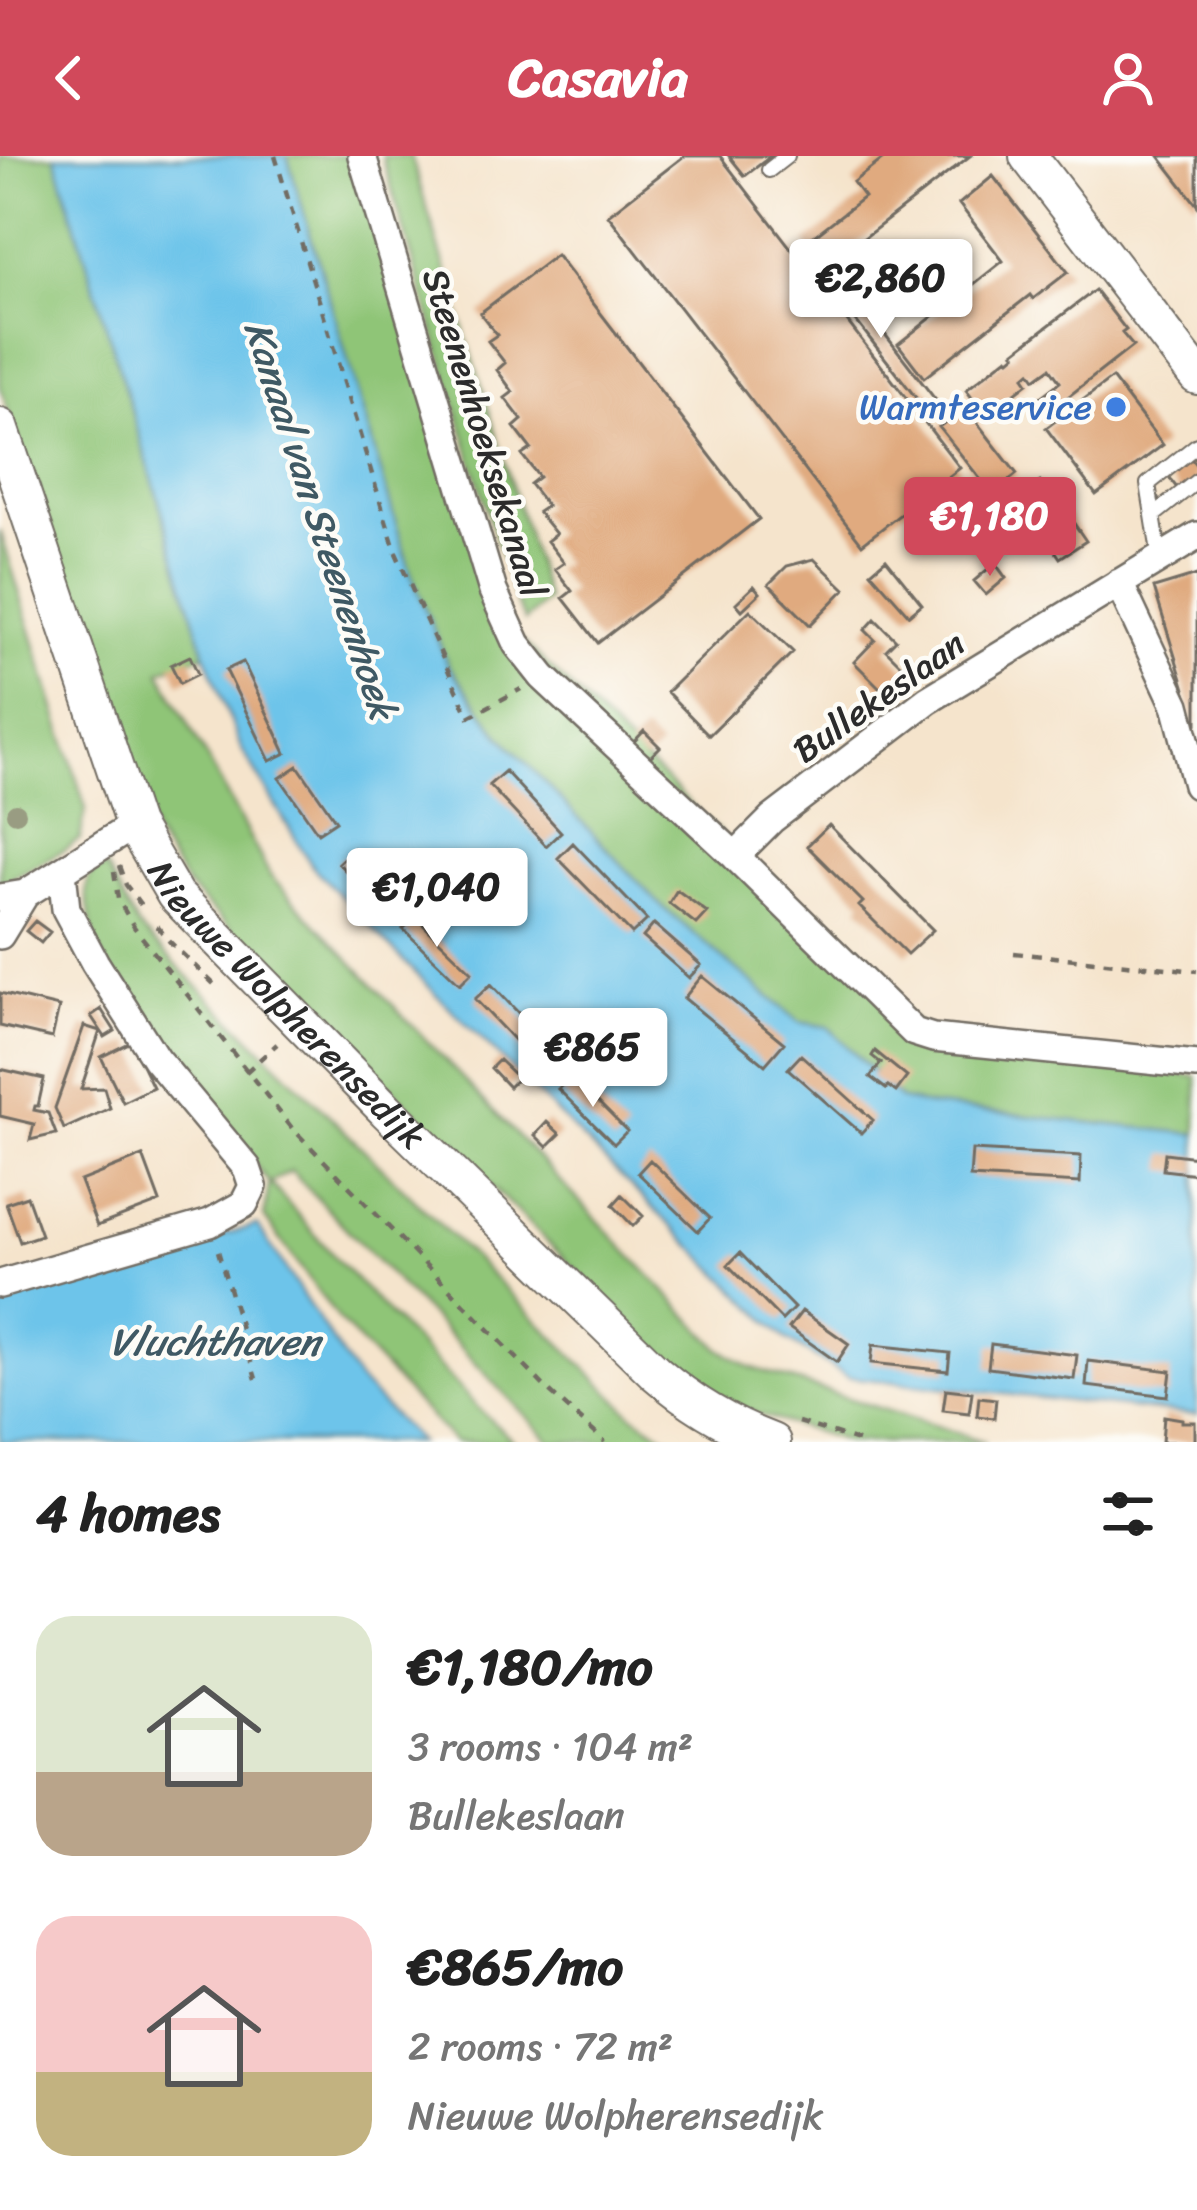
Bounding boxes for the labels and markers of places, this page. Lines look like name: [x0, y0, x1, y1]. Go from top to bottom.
pin: €2,860: [783, 239, 979, 341]
place label: Warmteservice: [859, 375, 1092, 439]
marker: Warmteservice: [1103, 394, 1129, 420]
pin: €1,180: [892, 477, 1088, 579]
pin: €1,040: [339, 848, 535, 950]
pin: €865: [522, 1008, 664, 1110]

